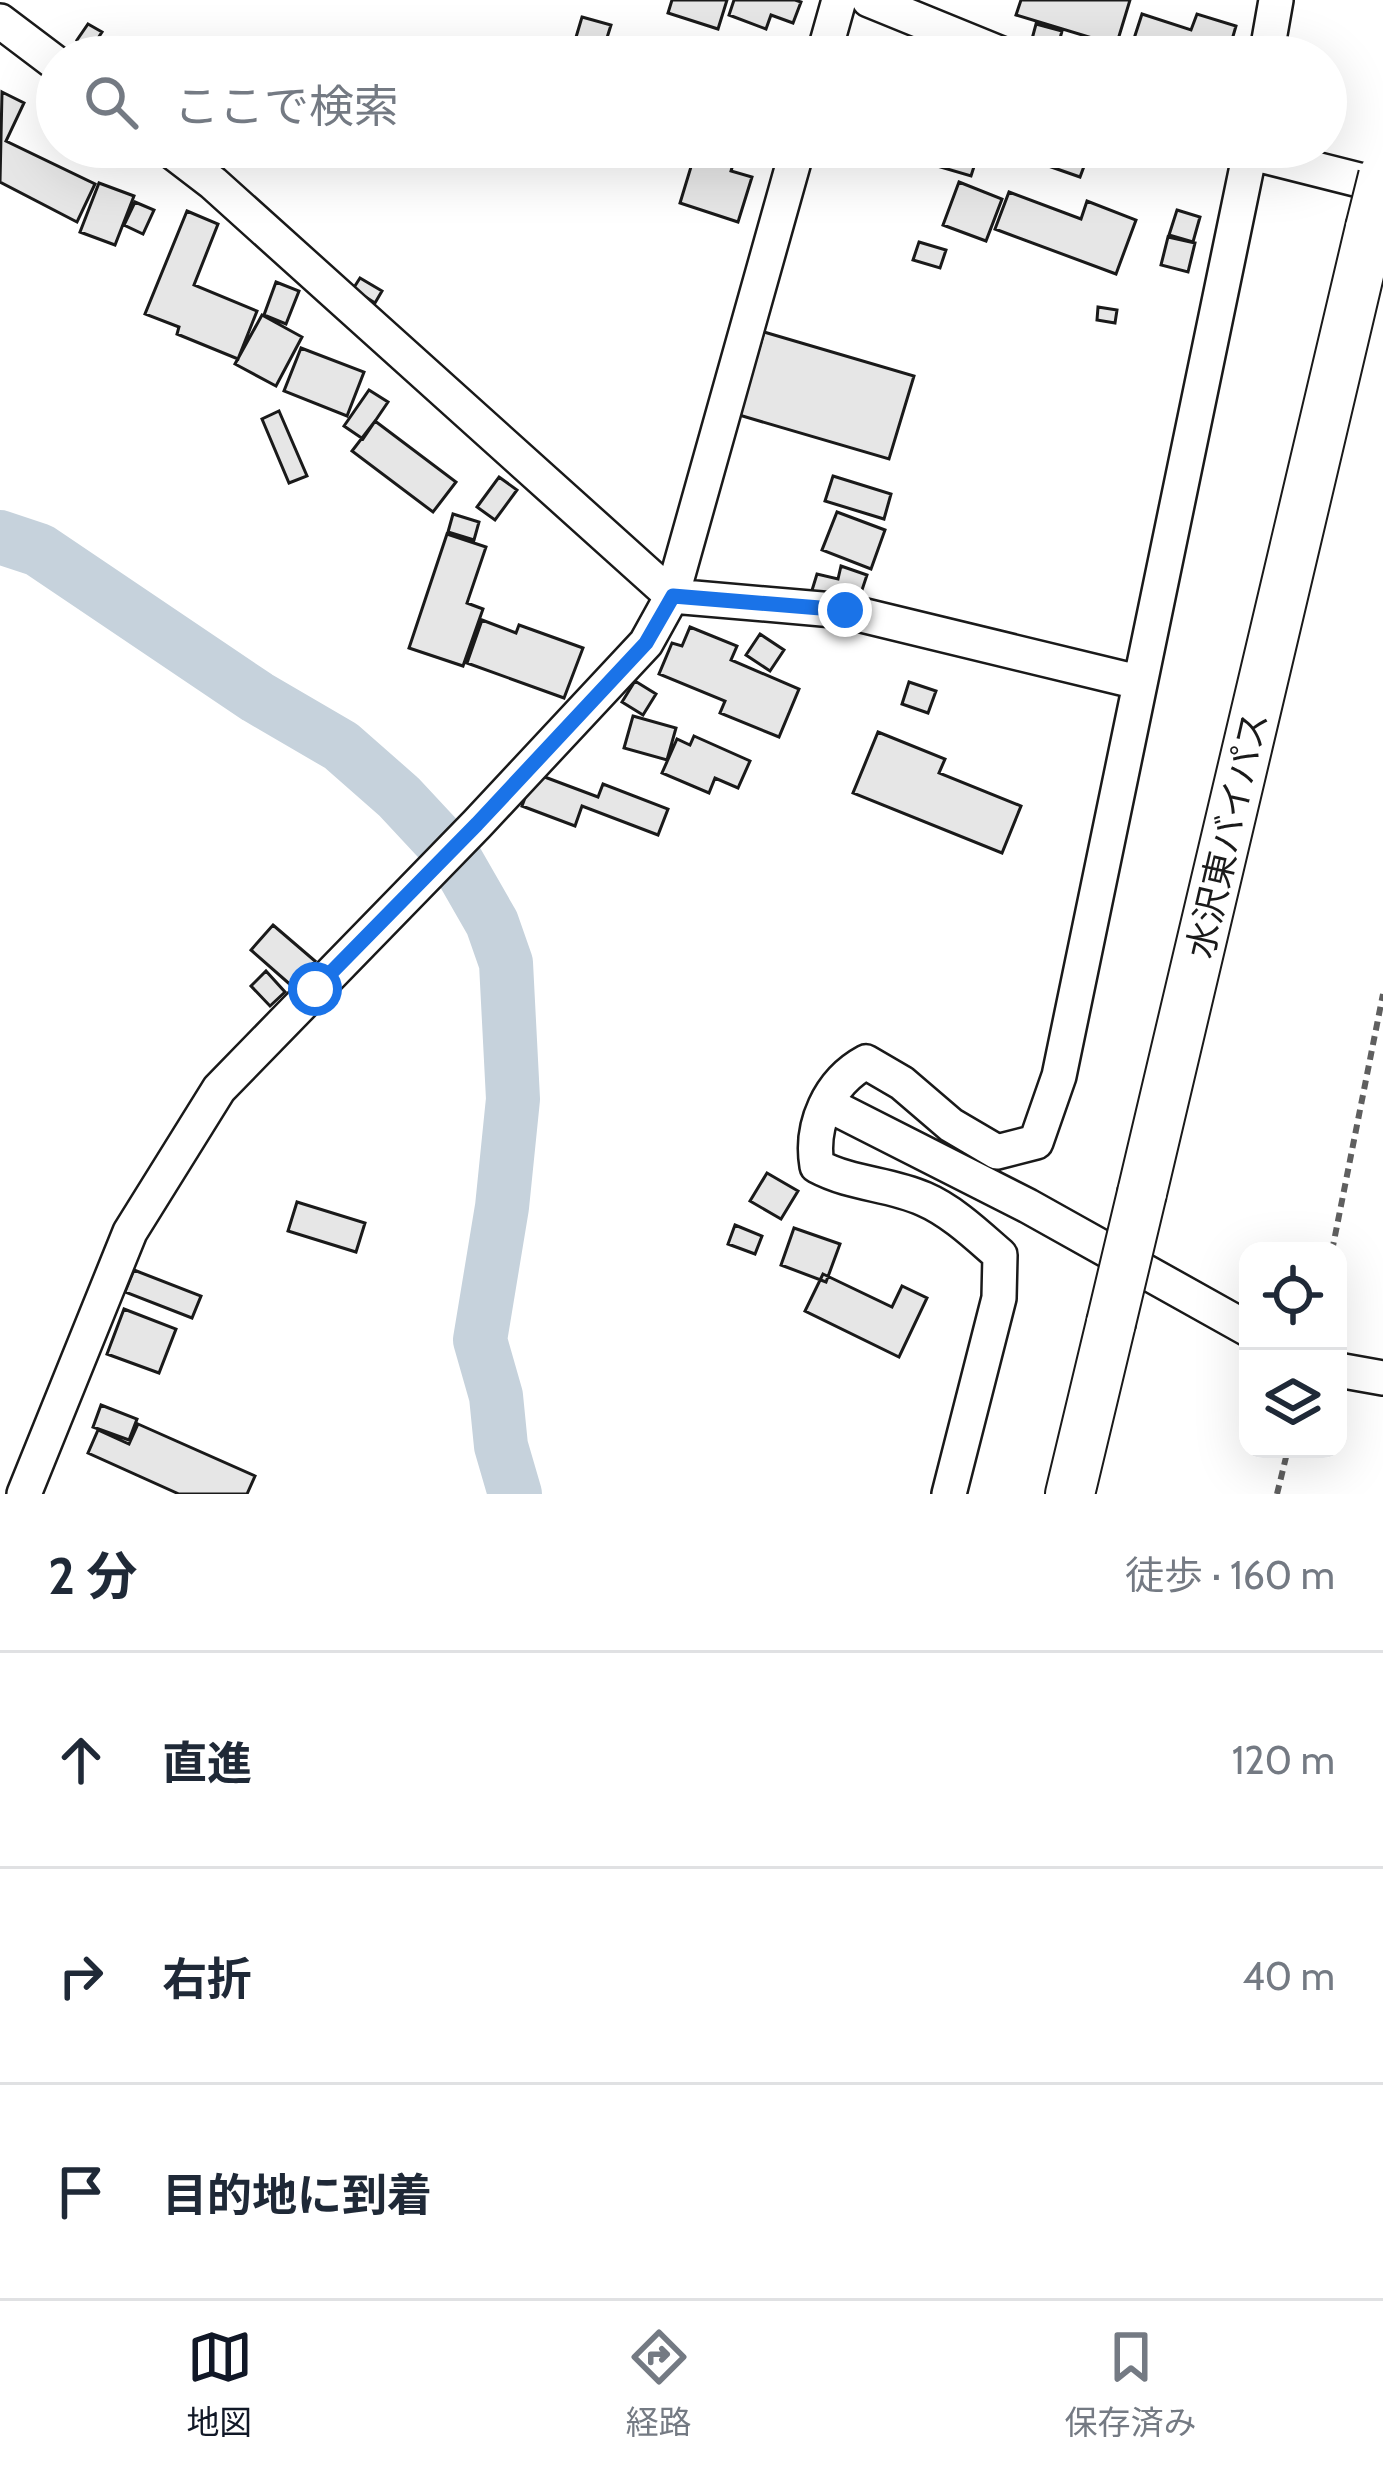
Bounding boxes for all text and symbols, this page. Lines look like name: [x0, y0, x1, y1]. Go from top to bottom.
search box: [36, 36, 1347, 168]
icon: search: [78, 69, 144, 135]
text: ここで検索: [174, 79, 399, 133]
route end: [818, 583, 872, 637]
street label: 水沢東バイパス: [1177, 708, 1277, 962]
route start: [288, 962, 342, 1016]
map controls: [1239, 1242, 1347, 1458]
button: locate: [1239, 1242, 1347, 1350]
button: layers: [1239, 1350, 1347, 1458]
text: 2 分: [48, 1545, 137, 1607]
text: 徒歩 · 160 m: [1125, 1551, 1335, 1599]
icon: ahead: [48, 1727, 114, 1793]
text: 直進: [162, 1736, 252, 1790]
text: 120 m: [1232, 1736, 1335, 1784]
icon: right: [48, 1943, 114, 2009]
text: 右折: [162, 1952, 252, 2006]
text: 40 m: [1242, 1952, 1335, 2000]
icon: arrive: [48, 2159, 114, 2225]
text: 目的地に到着: [162, 2168, 432, 2222]
tab: 地図: [187, 2324, 253, 2444]
tab: 経路: [626, 2324, 692, 2444]
tab: 保存済み: [1065, 2324, 1197, 2444]

